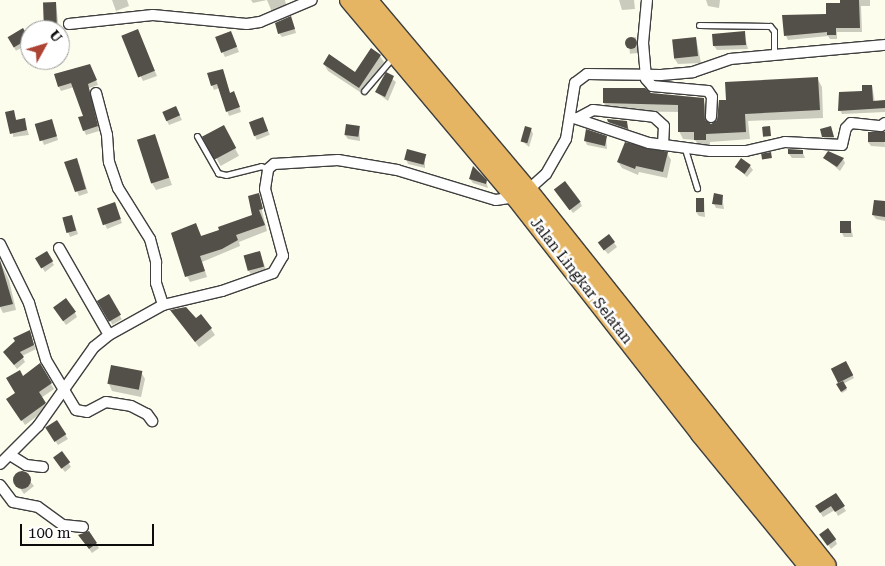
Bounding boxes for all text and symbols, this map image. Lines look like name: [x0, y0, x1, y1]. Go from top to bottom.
north arrow: [20, 20, 70, 70]
text: U: [46, 27, 65, 45]
street label: Jalan Lingkar Selatan: [526, 214, 636, 348]
scale bar: [22, 514, 156, 546]
text: 100 m: [28, 524, 71, 542]

